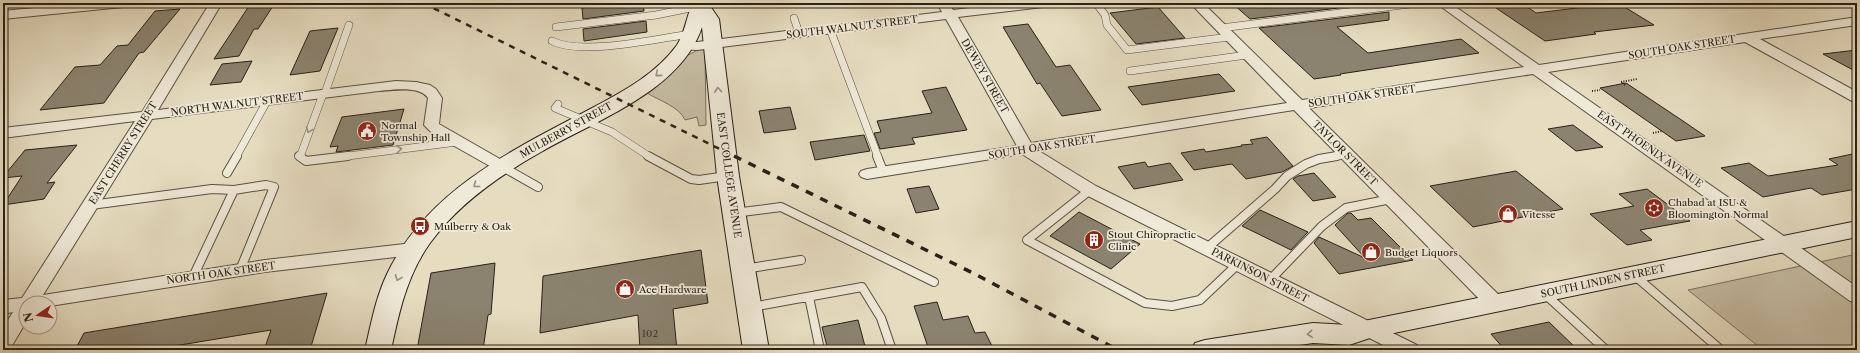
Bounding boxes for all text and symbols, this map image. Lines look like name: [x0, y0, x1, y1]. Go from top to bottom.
street label: SOUTH WALNUT STREET: [786, 12, 919, 42]
street label: SOUTH OAK STREET: [1627, 32, 1737, 62]
street label: DEWEY STREET: [958, 36, 1012, 116]
one-way arrow: [656, 69, 663, 76]
street label: SOUTH OAK STREET: [1307, 82, 1417, 110]
one-way arrow: [714, 87, 723, 93]
street label: NORTH WALNUT STREET: [170, 89, 305, 119]
street label: EAST CHERRY STREET: [86, 99, 160, 207]
street label: MULBERRY STREET: [517, 99, 615, 161]
street label: EAST PHOENIX AVENUE: [1595, 108, 1705, 190]
street label: EAST COLLEGE AVENUE: [714, 111, 744, 239]
street label: TAYLOR STREET: [1310, 118, 1381, 189]
place label: Normal Township Hall: [381, 119, 450, 144]
public building icon: Normal Township Hall: [356, 120, 378, 142]
one-way arrow: [305, 127, 313, 134]
street label: SOUTH OAK STREET: [987, 132, 1097, 162]
one-way arrow: [396, 145, 402, 154]
one-way arrow: [474, 180, 481, 187]
place label: Chabad at ISU & Bloomington Normal: [1668, 196, 1769, 221]
synagogue icon: Chabad at ISU & Bloomington Normal: [1643, 197, 1665, 219]
shop icon: Vitesse: [1497, 203, 1519, 225]
place label: Vitesse: [1521, 208, 1556, 221]
bus stop icon: Mulberry & Oak: [409, 215, 431, 237]
place label: Mulberry & Oak: [434, 220, 512, 233]
place label: Stout Chiropractic Clinic: [1108, 228, 1196, 253]
building icon: Stout Chiropractic Clinic: [1083, 229, 1105, 251]
shop icon: Budget Liquors: [1360, 241, 1382, 263]
street label: PARKINSON STREET: [1209, 245, 1311, 305]
place label: Budget Liquors: [1385, 246, 1458, 259]
street label: NORTH OAK STREET: [166, 259, 277, 287]
street label: SOUTH LINDEN STREET: [1539, 261, 1667, 301]
one-way arrow: [395, 273, 403, 281]
shop icon: Ace Hardware: [614, 278, 636, 300]
place label: Ace Hardware: [638, 283, 707, 296]
north arrow: [18, 295, 58, 335]
text: N: [20, 311, 36, 323]
house number: 102: [642, 327, 658, 340]
one-way arrow: [1307, 329, 1313, 338]

